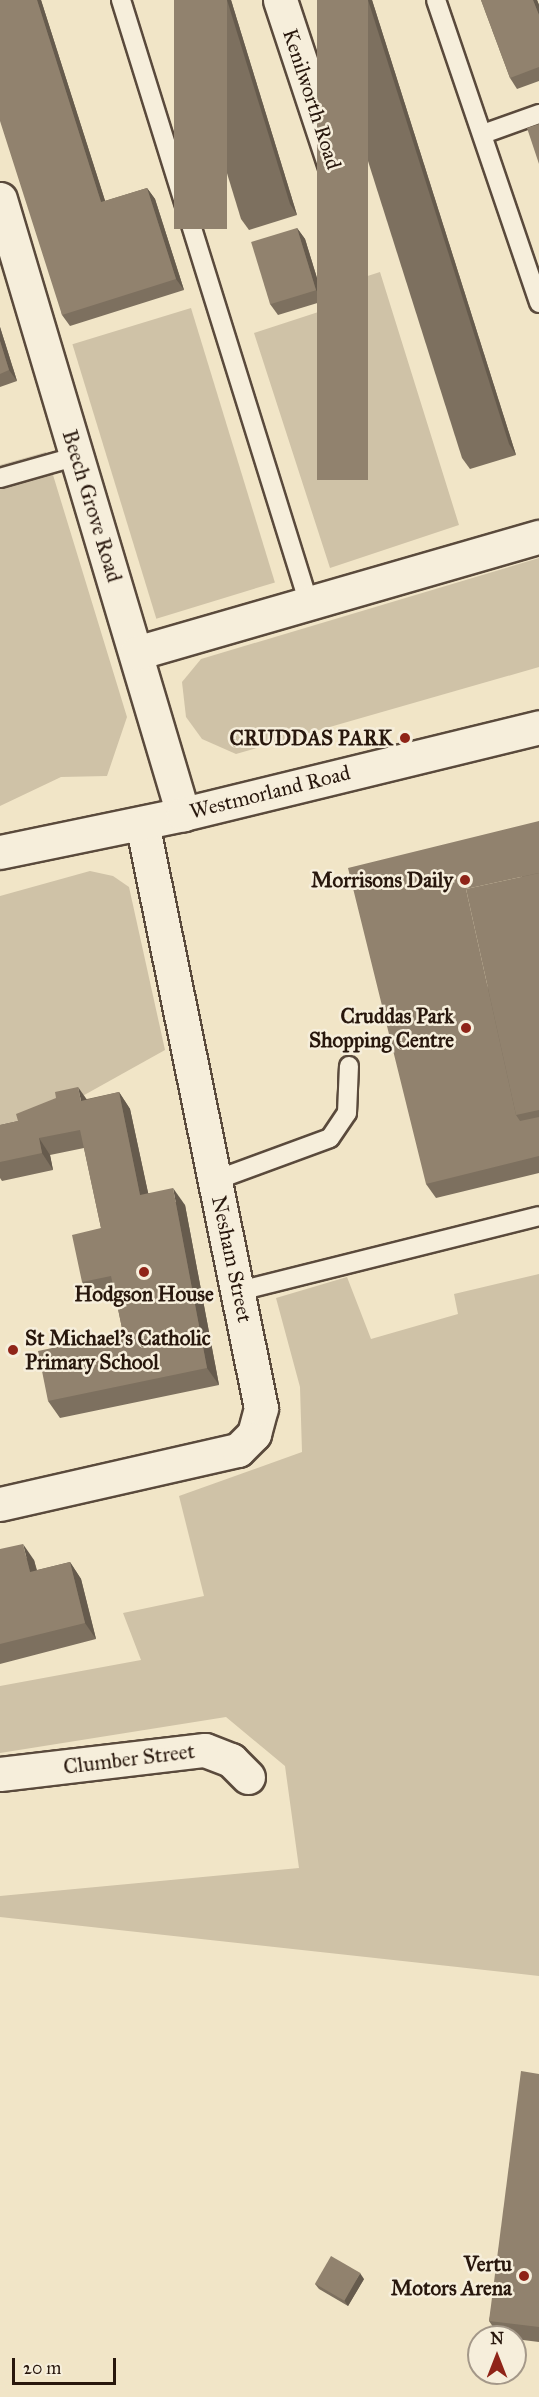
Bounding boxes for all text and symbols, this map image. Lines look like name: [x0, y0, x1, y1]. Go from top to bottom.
street label: Kenilworth Road: [277, 25, 347, 173]
street label: Beech Grove Road: [57, 427, 127, 585]
place label: CRUDDAS PARK: [230, 725, 393, 751]
marker: CRUDDAS PARK: [398, 731, 412, 745]
street label: Westmorland Road: [187, 760, 353, 824]
place label: Morrisons Daily: [311, 867, 453, 893]
marker: Morrisons Daily: [458, 873, 472, 887]
place label: Cruddas Park Shopping Centre: [309, 1003, 454, 1053]
marker: Cruddas Park Shopping Centre: [459, 1021, 473, 1035]
street label: Nesham Street: [206, 1193, 258, 1325]
marker: Hodgson House: [137, 1265, 151, 1279]
place label: Hodgson House: [74, 1281, 214, 1307]
place label: St Michael's Catholic Primary School: [25, 1325, 211, 1375]
marker: St Michael's Catholic Primary School: [6, 1343, 20, 1357]
street label: Clumber Street: [62, 1738, 196, 1780]
place label: Vertu Motors Arena: [391, 2251, 512, 2301]
marker: Vertu Motors Arena: [517, 2269, 531, 2283]
north arrow: [467, 2325, 527, 2385]
text: N: [490, 2329, 504, 2348]
scale bar: [15, 2346, 118, 2384]
text: 20 m: [23, 2357, 61, 2379]

